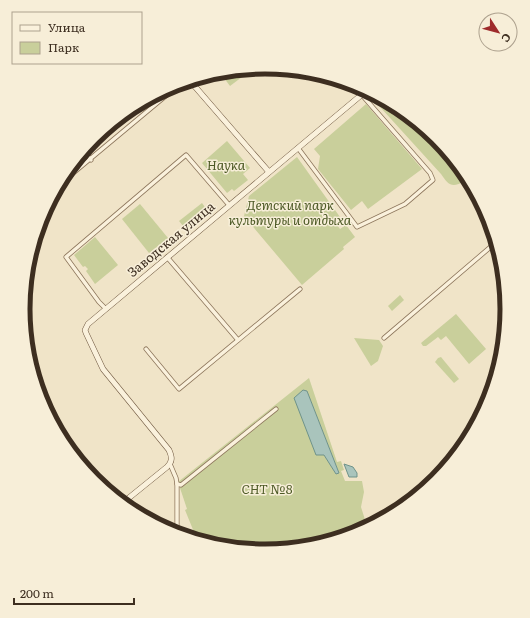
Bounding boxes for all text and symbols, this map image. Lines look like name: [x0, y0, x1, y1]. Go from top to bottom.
legend: [12, 12, 142, 64]
north arrow: [478, 12, 518, 52]
text: Улица: [48, 18, 86, 36]
text: С: [498, 31, 516, 46]
text: Парк: [48, 38, 79, 56]
park label: Наука: [207, 155, 246, 174]
park label: Детский парк культуры и отдыха: [229, 195, 352, 229]
street label: Заводская улица: [123, 196, 218, 281]
park label: СНТ №8: [241, 479, 293, 498]
scale bar: [14, 580, 134, 606]
text: 200 m: [20, 584, 54, 602]

